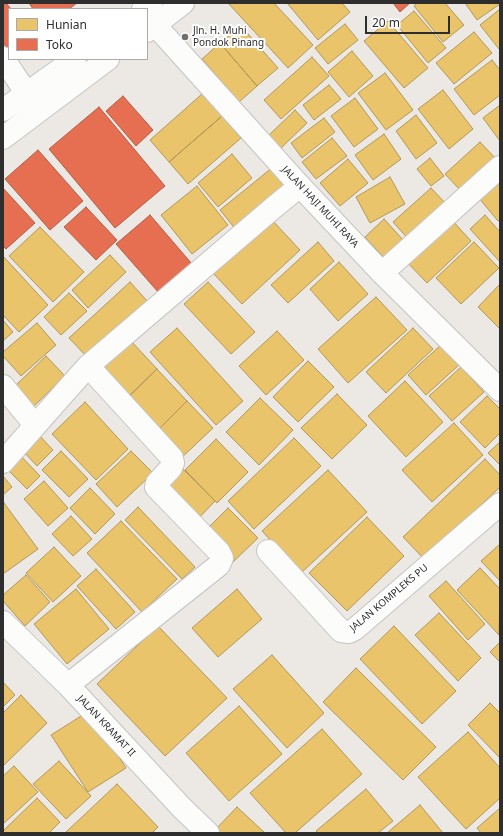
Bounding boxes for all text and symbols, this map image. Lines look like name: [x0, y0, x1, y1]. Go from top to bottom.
legend: [8, 8, 148, 60]
scale bar: [367, 8, 452, 34]
text: 20 m: [372, 14, 400, 31]
text: Hunian: [46, 16, 87, 33]
place label: Jln. H. Muhi Pondok Pinang: [193, 25, 264, 48]
marker: Jln. H. Muhi Pondok Pinang: [180, 32, 190, 42]
text: Toko: [46, 36, 73, 53]
street label: JALAN HAJI MUHI RAYA: [279, 164, 361, 250]
street label: JALAN KOMPLEKS PU: [347, 562, 431, 634]
street label: JALAN KRAMAT II: [75, 693, 137, 759]

